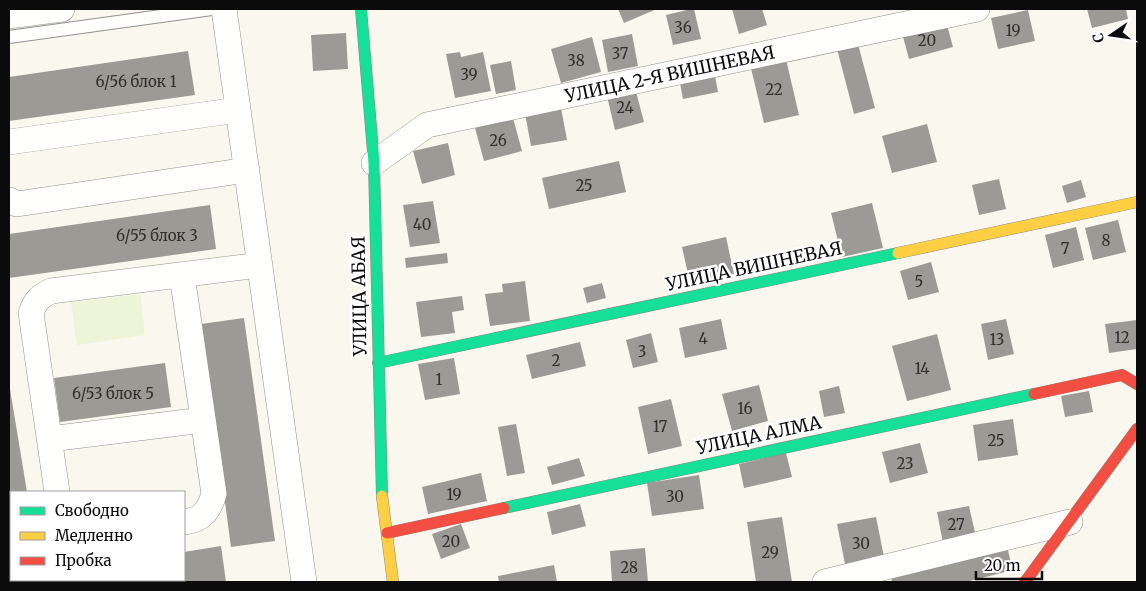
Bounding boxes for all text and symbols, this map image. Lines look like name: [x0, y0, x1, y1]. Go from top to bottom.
north arrow: [1086, 10, 1136, 60]
house number: 36: [674, 18, 692, 37]
house number: 19: [1005, 21, 1021, 40]
house number: 20: [918, 31, 936, 50]
text: С: [1089, 31, 1108, 44]
street label: УЛИЦА 2-Я ВИШНЕВАЯ: [562, 40, 777, 108]
house number: 37: [612, 44, 629, 63]
house number: 38: [567, 51, 585, 70]
house number: 39: [460, 65, 478, 84]
house number: 6/56 блок 1: [96, 72, 177, 91]
house number: 22: [765, 80, 783, 99]
house number: 24: [616, 98, 634, 117]
house number: 26: [489, 131, 507, 150]
house number: 25: [575, 176, 593, 195]
house number: 40: [413, 215, 431, 234]
house number: 6/55 блок 3: [116, 226, 198, 245]
house number: 8: [1102, 231, 1111, 250]
street label: УЛИЦА АБАЯ: [346, 236, 372, 357]
street label: УЛИЦА ВИШНЕВАЯ: [663, 236, 844, 296]
house number: 7: [1061, 239, 1070, 258]
house number: 5: [915, 272, 923, 291]
house number: 12: [1114, 328, 1130, 347]
house number: 4: [698, 329, 708, 348]
house number: 13: [990, 330, 1004, 349]
house number: 3: [638, 342, 646, 361]
house number: 2: [552, 351, 561, 370]
house number: 14: [914, 359, 930, 378]
house number: 1: [436, 370, 443, 389]
house number: 6/53 блок 5: [72, 384, 154, 403]
house number: 16: [737, 399, 753, 418]
street label: УЛИЦА АЛМА: [694, 410, 824, 460]
house number: 17: [653, 417, 668, 436]
house number: 25: [987, 431, 1005, 450]
house number: 23: [897, 454, 913, 473]
house number: 19: [446, 485, 462, 504]
house number: 30: [666, 487, 684, 506]
legend: [10, 491, 185, 581]
text: Свободно: [55, 501, 129, 520]
house number: 27: [948, 515, 965, 534]
text: Медленно: [55, 526, 133, 545]
house number: 20: [442, 532, 460, 551]
house number: 30: [852, 534, 870, 553]
house number: 29: [761, 543, 779, 562]
scale bar: [976, 548, 1042, 580]
text: Пробка: [55, 551, 112, 570]
text: 20 m: [984, 556, 1021, 575]
house number: 28: [620, 558, 638, 577]

